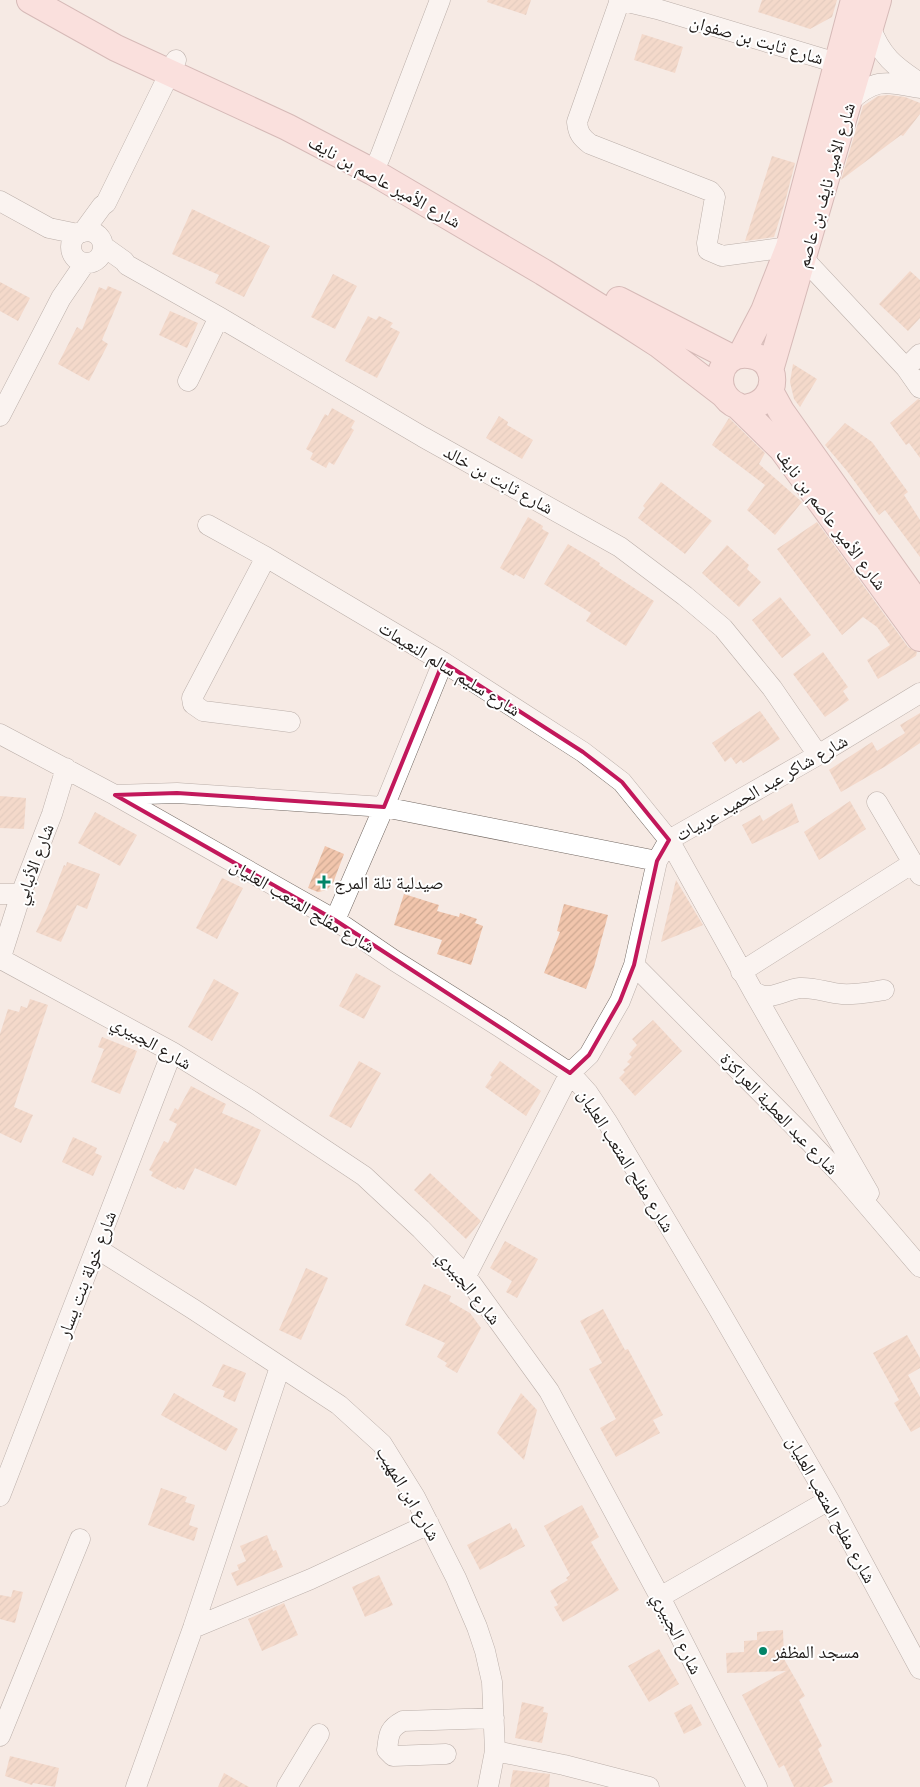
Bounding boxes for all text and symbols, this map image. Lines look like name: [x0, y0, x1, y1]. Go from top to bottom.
street label: شارع ثابت بن صفوان: [687, 9, 826, 70]
street label: شارع الأمير نايف بن عاصم: [791, 100, 861, 271]
street label: شارع الأمير عاصم بن نايف: [304, 130, 465, 234]
street label: شارع ثابت بن خالد: [440, 440, 558, 519]
street label: شارع الأمير عاصم بن نايف: [770, 444, 892, 595]
street label: شارع سليم سالم النعيمات: [374, 616, 525, 722]
street label: شارع شاكر عبد الحميد عربيات: [671, 729, 851, 846]
street label: شارع الأنبابي: [8, 821, 62, 909]
street label: شارع مفلح المتعب العليان: [226, 853, 379, 959]
place label: صيدلية تلة المرج: [334, 871, 444, 895]
marker: صيدلية تلة المرج: [318, 876, 330, 888]
street label: شارع الجبيري: [106, 1010, 196, 1078]
street label: شارع عبد العطية العراكزة: [715, 1047, 844, 1179]
street label: شارع مفلح المتعب العليان: [572, 1084, 680, 1237]
street label: شارع خولة بنت يسار: [51, 1207, 121, 1342]
street label: شارع الجبيري: [430, 1246, 507, 1331]
street label: شارع مفلح المتعب العليان: [781, 1432, 882, 1587]
street label: شارع ابن المهيب: [371, 1442, 446, 1545]
street label: شارع الجبيري: [644, 1588, 708, 1680]
place label: مسجد المظفر: [772, 1640, 859, 1662]
marker: مسجد المظفر: [757, 1645, 769, 1657]

